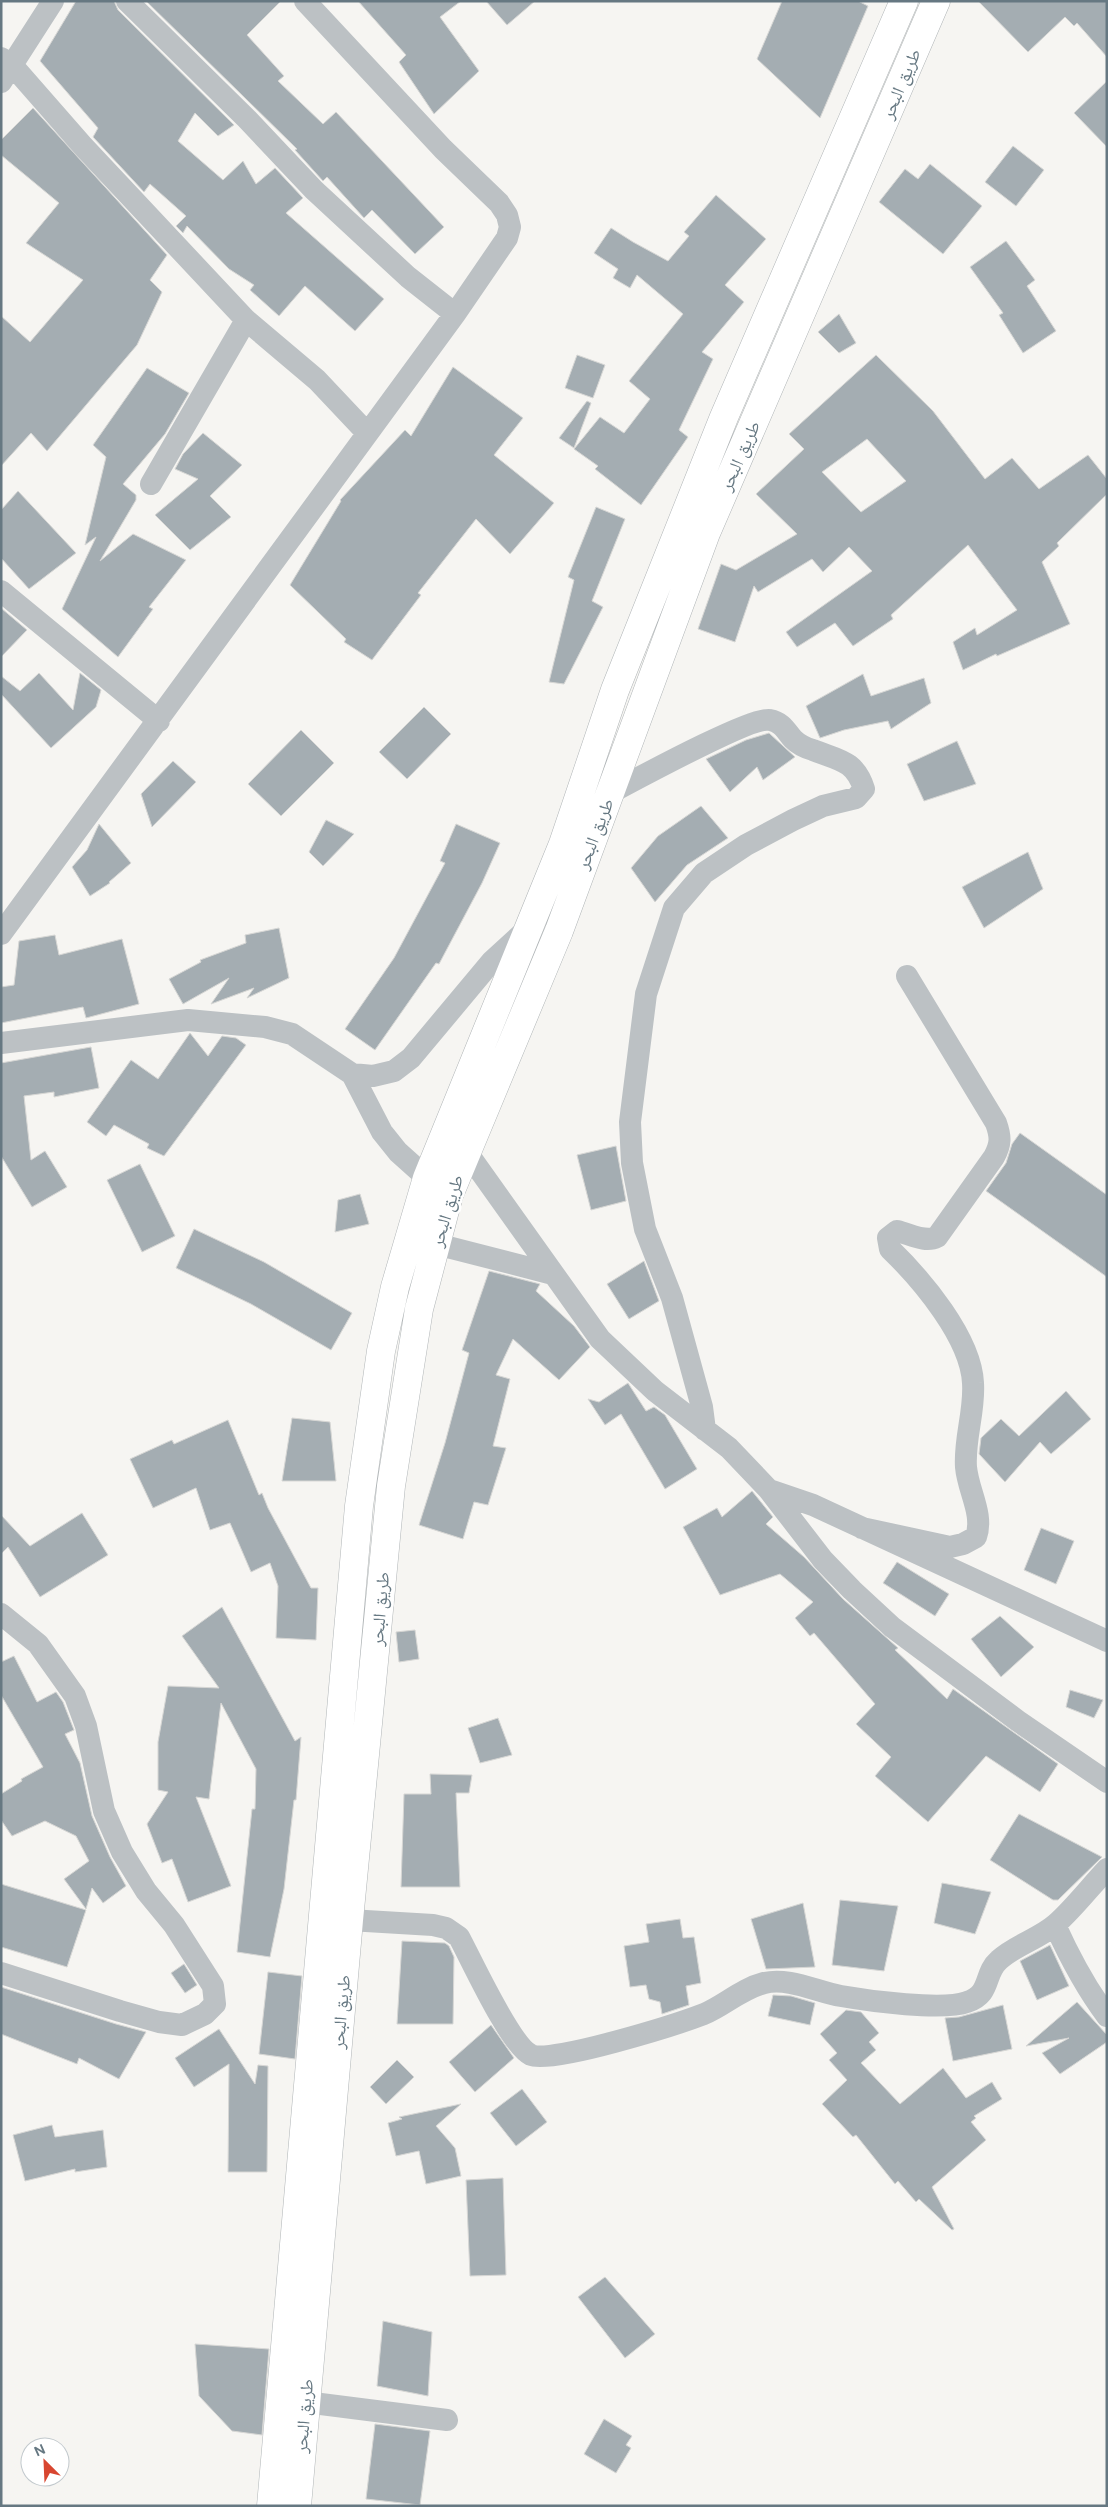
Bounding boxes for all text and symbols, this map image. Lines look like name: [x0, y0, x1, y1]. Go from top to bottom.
street label: طريق البحر: [875, 45, 927, 124]
street label: طريق البحر: [714, 417, 766, 496]
street label: طريق البحر: [570, 795, 620, 874]
street label: طريق البحر: [424, 1172, 469, 1251]
street label: طريق البحر: [365, 1571, 395, 1648]
street label: طريق البحر: [326, 1974, 356, 2051]
street label: طريق البحر: [289, 2378, 319, 2455]
north arrow: [20, 2437, 70, 2487]
text: N: [31, 2440, 48, 2460]

